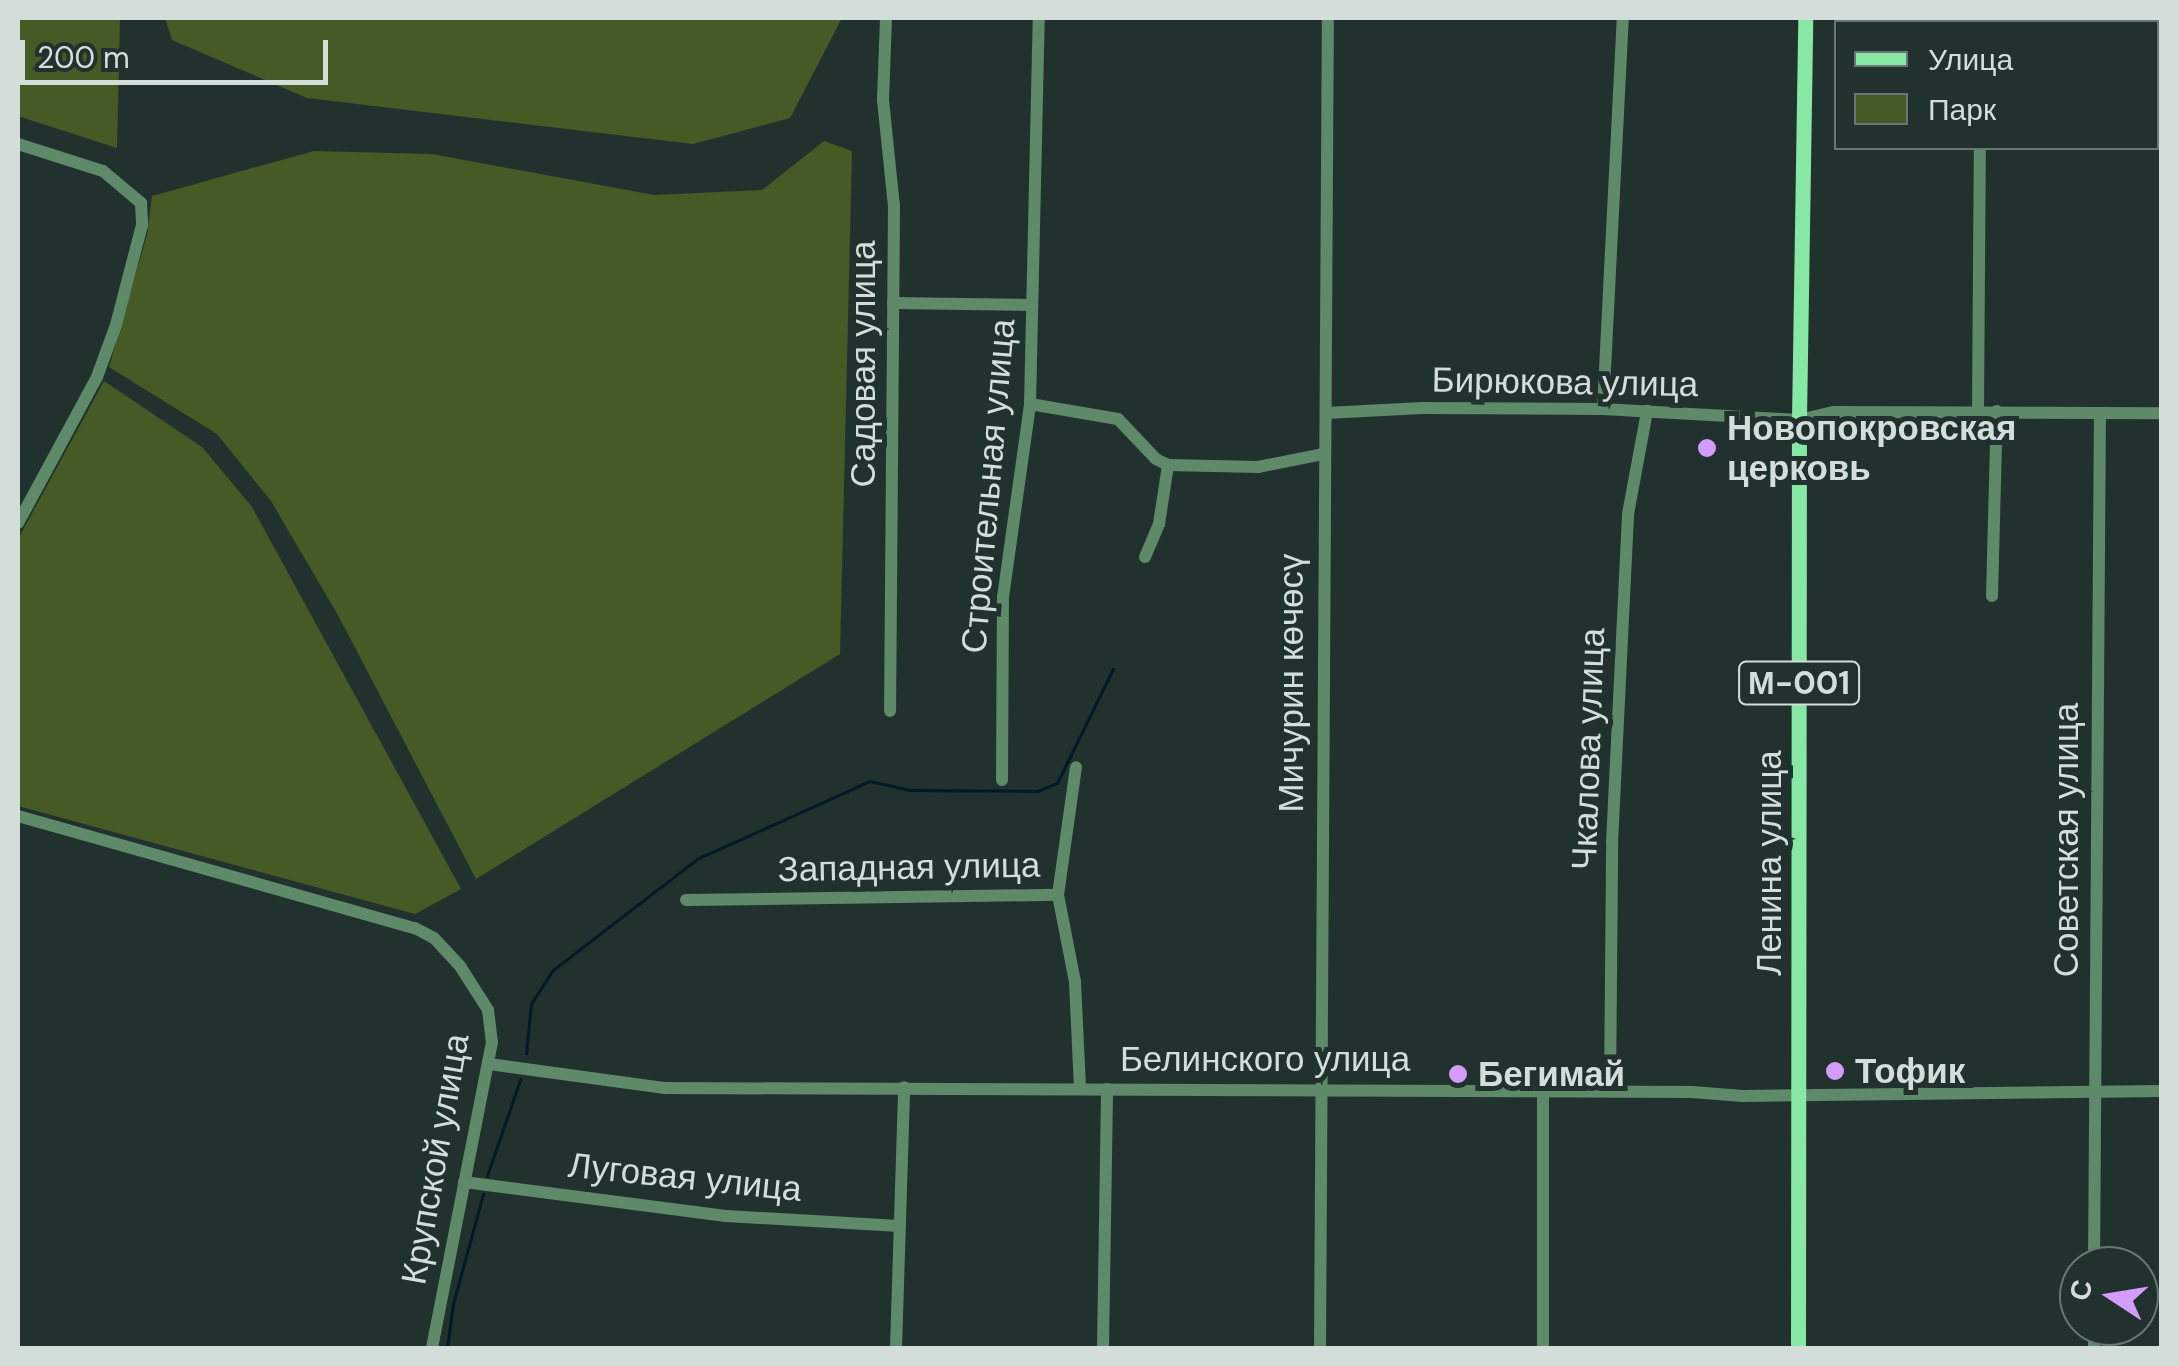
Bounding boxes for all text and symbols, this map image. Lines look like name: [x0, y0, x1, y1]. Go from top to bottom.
scale bar: [25, 20, 332, 82]
legend: [1834, 20, 2159, 150]
text: 200 m: [37, 38, 130, 77]
text: Улица: [1928, 40, 2013, 79]
text: Парк: [1928, 90, 1996, 129]
street label: Садовая улица: [842, 240, 884, 488]
street label: Строительная улица: [952, 317, 1024, 655]
street label: Бирюкова улица: [1431, 359, 1699, 405]
place label: Новопокровская церковь: [1727, 407, 2016, 489]
marker: Новопокровская церковь: [1696, 437, 1718, 459]
street label: Мичурин көчөсү: [1270, 553, 1312, 813]
street label: Чкалова улица: [1563, 627, 1613, 871]
road number: М-001: [1736, 656, 1862, 710]
street label: Советская улица: [2045, 703, 2087, 977]
street label: Ленина улица: [1748, 750, 1790, 976]
street label: Западная улица: [777, 844, 1041, 890]
street label: Крупской улица: [392, 1030, 478, 1288]
street label: Белинского улица: [1120, 1038, 1410, 1080]
place label: Тофик: [1855, 1050, 1965, 1092]
place label: Бегимай: [1478, 1053, 1625, 1095]
marker: Тофик: [1824, 1060, 1846, 1082]
marker: Бегимай: [1447, 1063, 1469, 1085]
street label: Луговая улица: [566, 1144, 804, 1210]
north arrow: [2059, 1246, 2159, 1346]
text: С: [2061, 1276, 2101, 1304]

